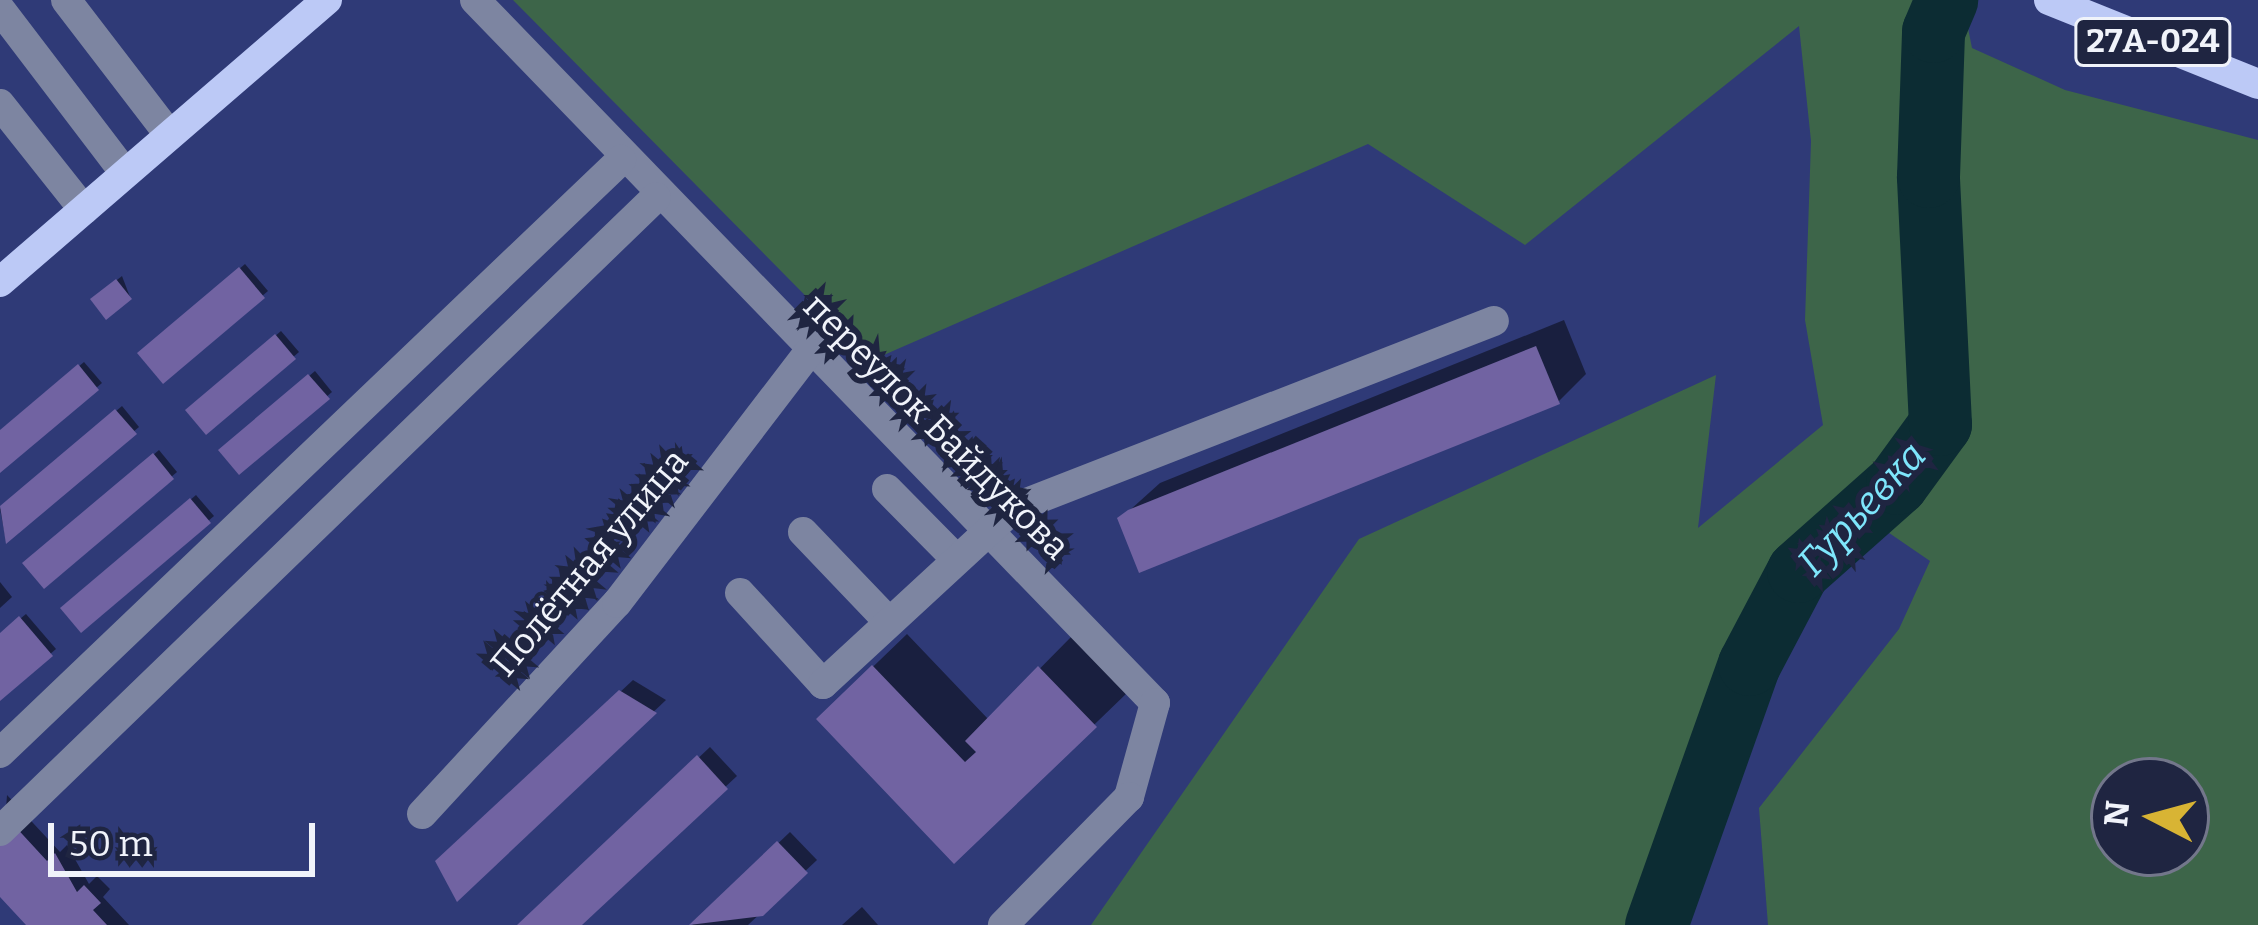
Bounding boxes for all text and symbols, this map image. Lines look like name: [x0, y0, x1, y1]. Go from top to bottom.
road number: 27А-024: [2072, 15, 2234, 69]
street label: переулок Байдукова: [794, 285, 1078, 569]
water label: Гурьевка: [1788, 432, 1936, 586]
street label: Полётная улица: [482, 441, 698, 685]
north arrow: [2090, 757, 2210, 877]
scale bar: [54, 799, 321, 873]
text: N: [2096, 799, 2138, 828]
text: 50 m: [69, 822, 153, 866]

